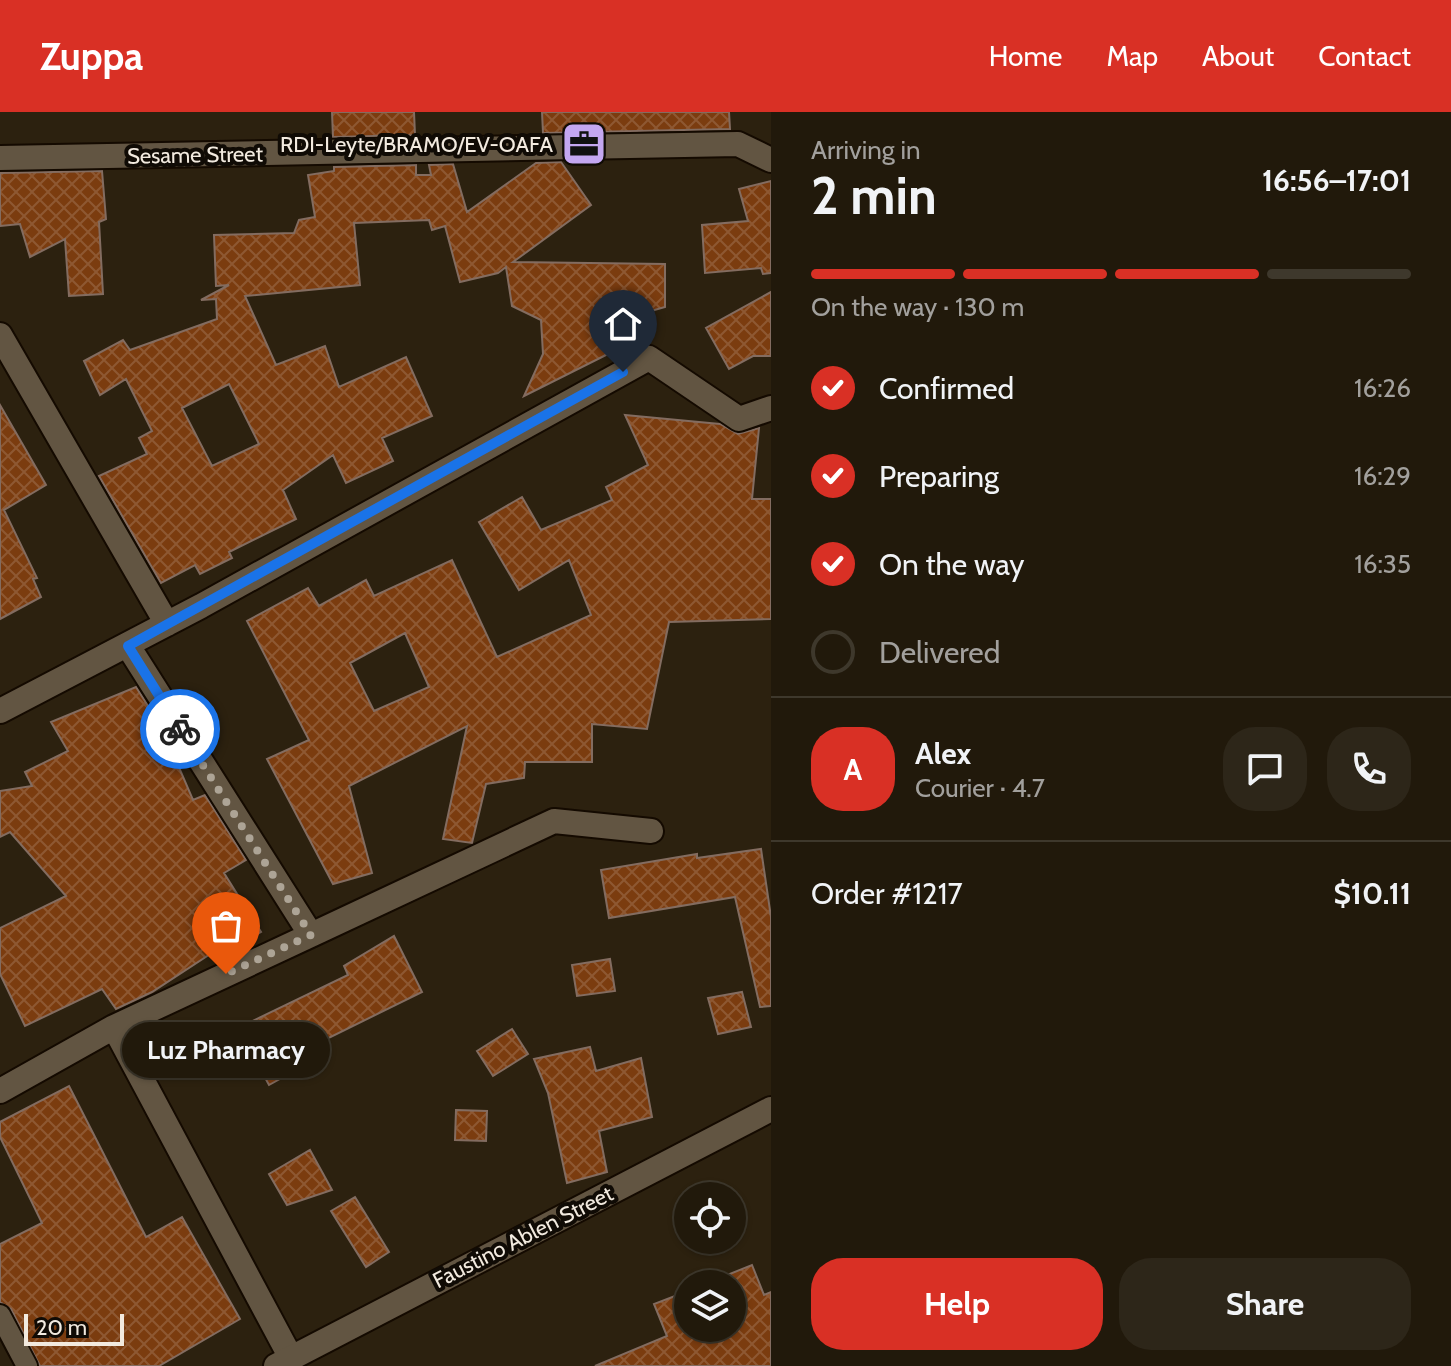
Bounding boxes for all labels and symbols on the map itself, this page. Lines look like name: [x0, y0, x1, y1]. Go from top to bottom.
office icon: RDI-Leyte/BRAMO/EV-OAFA: [560, 120, 608, 168]
place label: RDI-Leyte/BRAMO/EV-OAFA: [280, 131, 553, 158]
street label: Sesame Street: [127, 140, 264, 170]
pin: [589, 290, 657, 372]
courier: [140, 689, 220, 769]
pin: [192, 892, 260, 974]
callout: Luz Pharmacy: [122, 1022, 330, 1078]
street label: Faustino Ablen Street: [428, 1180, 618, 1294]
scale bar: [24, 1310, 124, 1346]

